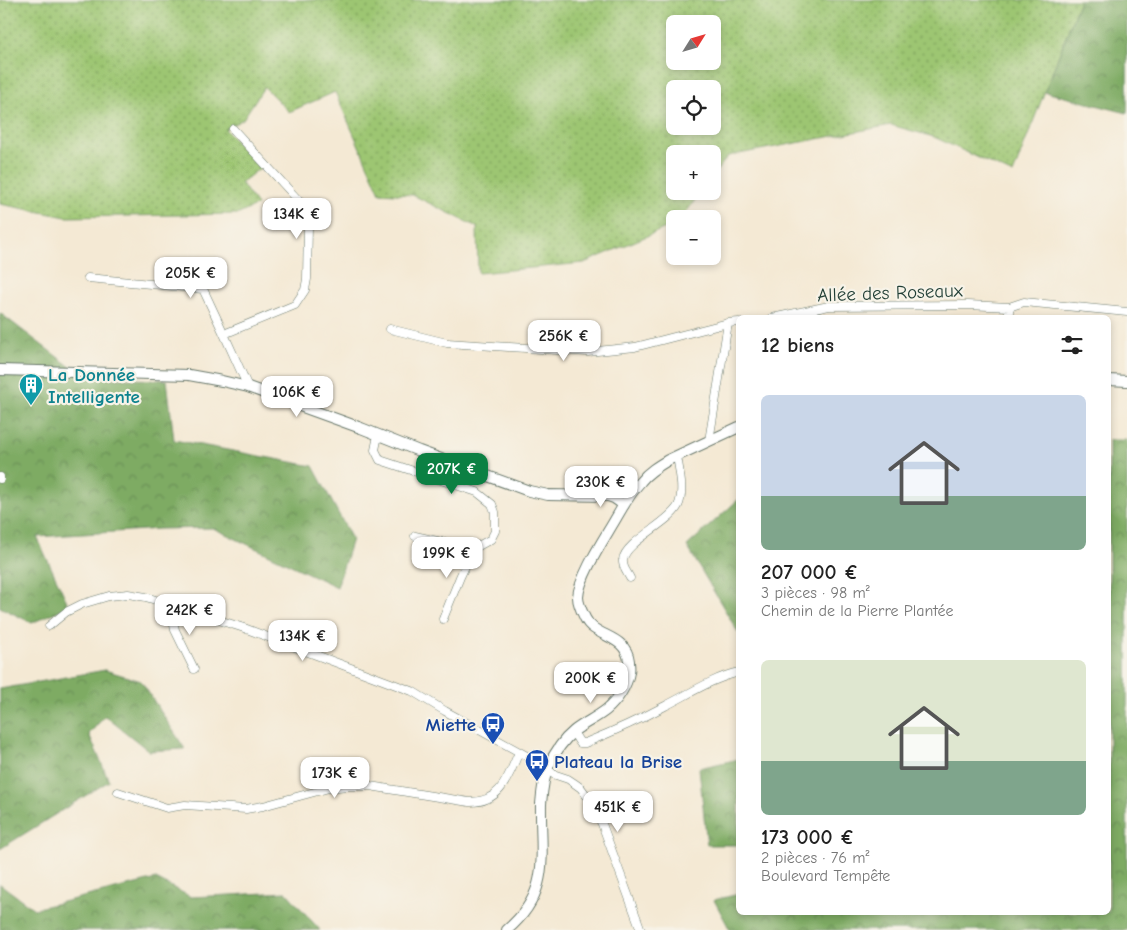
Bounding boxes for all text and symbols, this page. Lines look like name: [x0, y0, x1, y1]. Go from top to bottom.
north arrow: [666, 15, 721, 70]
map controls: [666, 15, 721, 265]
button: locate: [666, 80, 721, 135]
button: +: [666, 145, 721, 200]
pin: 134K €: [256, 198, 338, 240]
text: 134K €: [273, 205, 321, 223]
button: −: [666, 210, 721, 265]
pin: 205K €: [150, 256, 232, 299]
text: 205K €: [165, 264, 217, 282]
street label: Allée des Roseaux: [817, 279, 964, 307]
pin: 256K €: [523, 320, 605, 362]
text: 256K €: [539, 327, 589, 345]
icon: filters: [1058, 331, 1086, 359]
text: 12 biens: [761, 333, 834, 357]
place label: La Donnée Intelligente: [48, 364, 140, 408]
building icon: La Donnée Intelligente: [18, 372, 44, 406]
pin: 106K €: [256, 376, 338, 418]
text: 106K €: [272, 383, 322, 401]
icon: home: [879, 428, 969, 518]
pin: 207K €: [411, 452, 493, 495]
text: 207K €: [427, 460, 477, 478]
pin: 230K €: [560, 466, 642, 508]
text: 230K €: [576, 473, 626, 491]
pin: 199K €: [406, 536, 488, 579]
text: 199K €: [423, 544, 471, 562]
text: 207 000 €: [761, 560, 858, 584]
text: 3 pièces · 98 m²: [761, 584, 870, 602]
pin: 242K €: [149, 594, 231, 636]
text: 242K €: [166, 601, 214, 619]
text: Chemin de la Pierre Plantée: [761, 602, 954, 620]
pin: 134K €: [262, 620, 344, 662]
text: 134K €: [279, 627, 327, 645]
pin: 200K €: [550, 662, 632, 704]
text: 200K €: [565, 669, 617, 687]
icon: home: [879, 693, 969, 783]
bus stop icon: Miette: [480, 711, 506, 745]
place label: Miette: [425, 714, 476, 736]
bus stop icon: Plateau la Brise: [524, 748, 550, 782]
place label: Plateau la Brise: [554, 751, 682, 773]
pin: 173K €: [294, 756, 376, 799]
text: 173K €: [311, 764, 359, 782]
pin: 451K €: [577, 790, 659, 833]
text: 451K €: [594, 798, 642, 816]
text: 173 000 €: [761, 825, 855, 849]
text: 2 pièces · 76 m²: [761, 849, 869, 867]
text: Boulevard Tempête: [761, 867, 890, 885]

